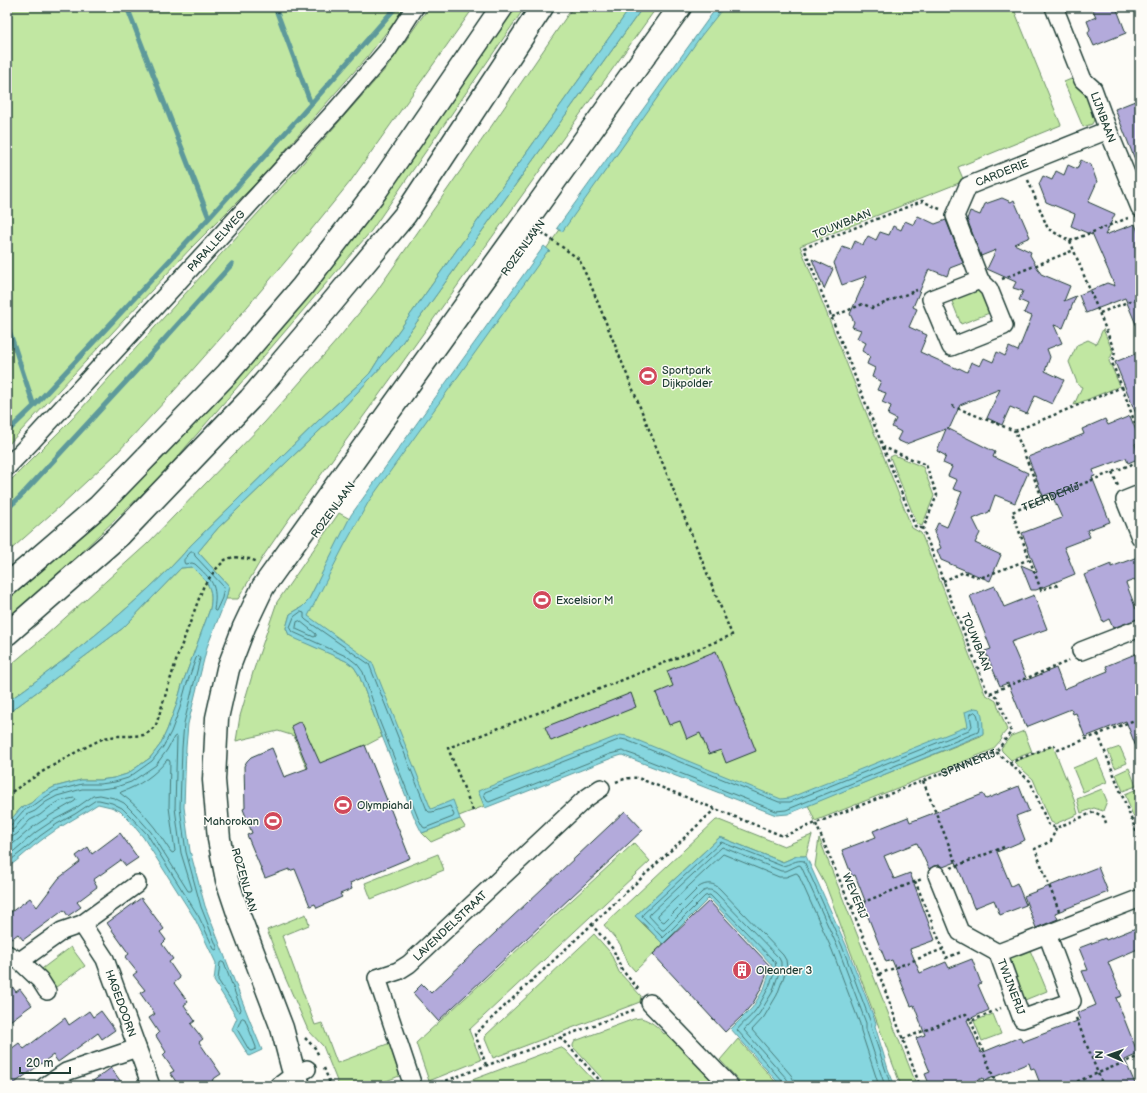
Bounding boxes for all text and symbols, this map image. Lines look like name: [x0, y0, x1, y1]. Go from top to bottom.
street label: LIJNBAAN: [1088, 90, 1119, 144]
street label: CARDERIE: [973, 156, 1030, 189]
street label: TOUWBAAN: [811, 206, 873, 242]
street label: PARALLELWEG: [185, 207, 247, 274]
street label: ROZENLAAN: [498, 217, 548, 279]
place label: Sportpark Dijkpolder: [662, 364, 713, 390]
sports icon: Sportpark Dijkpolder: [637, 365, 659, 387]
street label: ROZENLAAN: [308, 479, 358, 541]
street label: TEERDERIJ: [1020, 479, 1082, 514]
sports icon: Excelsior M: [531, 589, 553, 611]
place label: Excelsior M: [556, 594, 614, 607]
street label: TOUWBAAN: [958, 611, 994, 673]
street label: SPINNERIJ: [939, 746, 998, 780]
sports icon: Olympiahal: [332, 794, 354, 816]
place label: Olympiahal: [357, 799, 412, 812]
sports icon: Mahorokan: [262, 810, 284, 832]
place label: Mahorokan: [203, 815, 259, 828]
street label: ROZENLAAN: [229, 846, 259, 914]
street label: WEVERIJ: [840, 871, 870, 921]
street label: LAVENDELSTRAAT: [410, 888, 490, 963]
street label: TWIJNERIJ: [994, 957, 1028, 1017]
building icon: Oleander 3: [731, 959, 753, 981]
place label: Oleander 3: [756, 964, 812, 977]
street label: HAGEDOORN: [103, 968, 139, 1039]
north arrow: [1089, 1035, 1129, 1075]
scale bar: [20, 1049, 70, 1075]
text: N: [1093, 1050, 1106, 1059]
text: 20 m: [26, 1056, 53, 1071]

